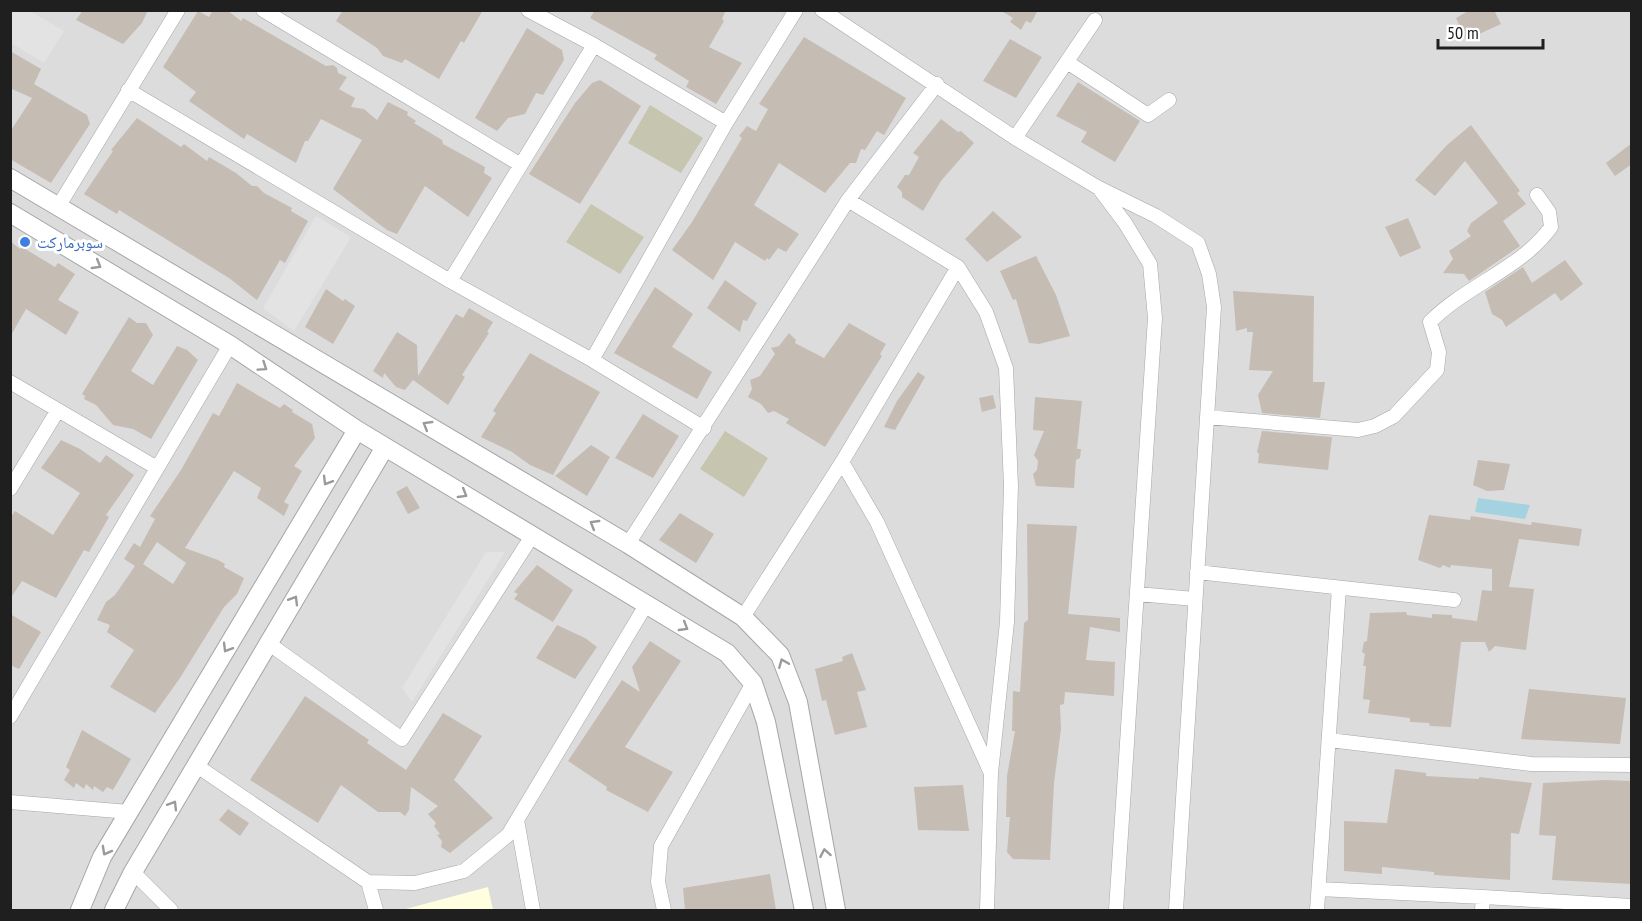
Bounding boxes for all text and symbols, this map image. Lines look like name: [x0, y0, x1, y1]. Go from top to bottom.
scale bar: [1438, 12, 1543, 50]
text: 50 m: [1447, 21, 1479, 44]
place label: سوبرماركت: [37, 232, 103, 252]
marker: سوبرماركت: [18, 235, 32, 249]
one-way arrow: [91, 257, 101, 269]
one-way arrow: [256, 360, 267, 371]
one-way arrow: [423, 420, 433, 432]
one-way arrow: [323, 474, 335, 485]
one-way arrow: [457, 487, 467, 498]
one-way arrow: [590, 520, 600, 532]
one-way arrow: [287, 596, 298, 606]
one-way arrow: [678, 620, 688, 632]
one-way arrow: [223, 642, 234, 652]
one-way arrow: [778, 659, 790, 670]
one-way arrow: [166, 801, 178, 811]
one-way arrow: [101, 845, 113, 855]
one-way arrow: [819, 848, 832, 858]

